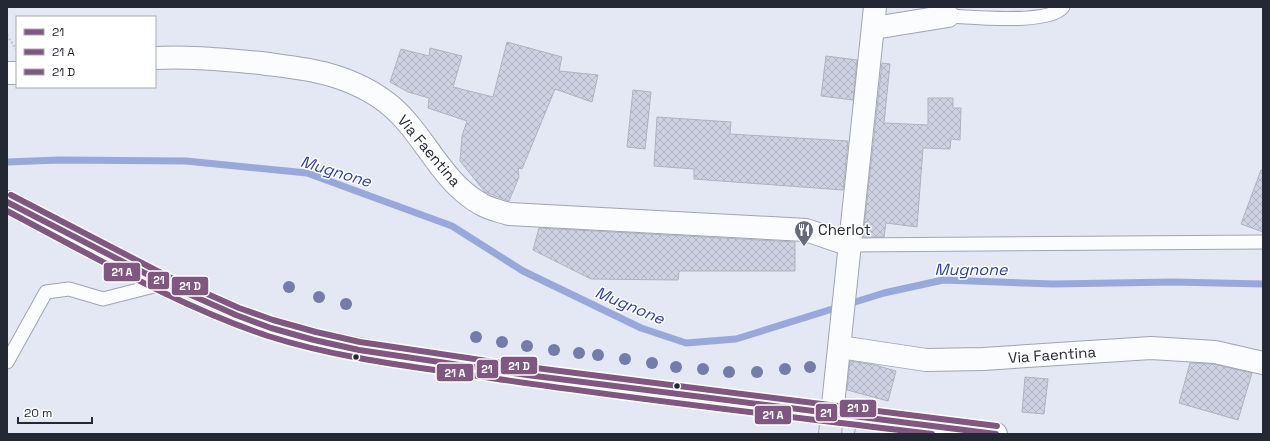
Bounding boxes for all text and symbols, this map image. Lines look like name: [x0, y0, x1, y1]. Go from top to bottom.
legend: [16, 16, 156, 88]
text: 21: [52, 24, 64, 40]
text: 21 A: [52, 44, 75, 60]
text: 21 D: [52, 64, 75, 80]
street label: Via Faentina: [394, 111, 465, 191]
water label: Mugnone: [298, 151, 374, 192]
restaurant icon: Cherlot: [793, 219, 815, 247]
place label: Cherlot: [818, 220, 871, 239]
water label: Mugnone: [935, 259, 1008, 280]
line badge: 21 A: [103, 262, 141, 282]
text: 21 A: [111, 265, 133, 279]
line badge: 21: [147, 271, 170, 290]
text: 21: [153, 273, 165, 287]
line badge: 21 D: [171, 276, 209, 296]
text: 21 D: [179, 279, 201, 293]
water label: Mugnone: [592, 282, 668, 330]
street label: Via Faentina: [1007, 342, 1097, 367]
unlabelled marker: [351, 352, 361, 362]
line badge: 21 D: [500, 356, 538, 375]
line badge: 21: [476, 359, 499, 379]
text: 21 D: [508, 359, 530, 373]
text: 21: [481, 362, 493, 376]
line badge: 21 A: [436, 363, 474, 382]
text: 21 A: [444, 366, 466, 380]
unlabelled marker: [672, 381, 682, 391]
scale bar: [18, 399, 92, 425]
line badge: 21 D: [839, 399, 877, 418]
text: 21 D: [847, 401, 869, 415]
line badge: 21: [815, 403, 838, 422]
text: 20 m: [24, 405, 52, 421]
line badge: 21 A: [754, 405, 792, 425]
text: 21: [820, 406, 832, 420]
text: 21 A: [762, 408, 784, 422]

